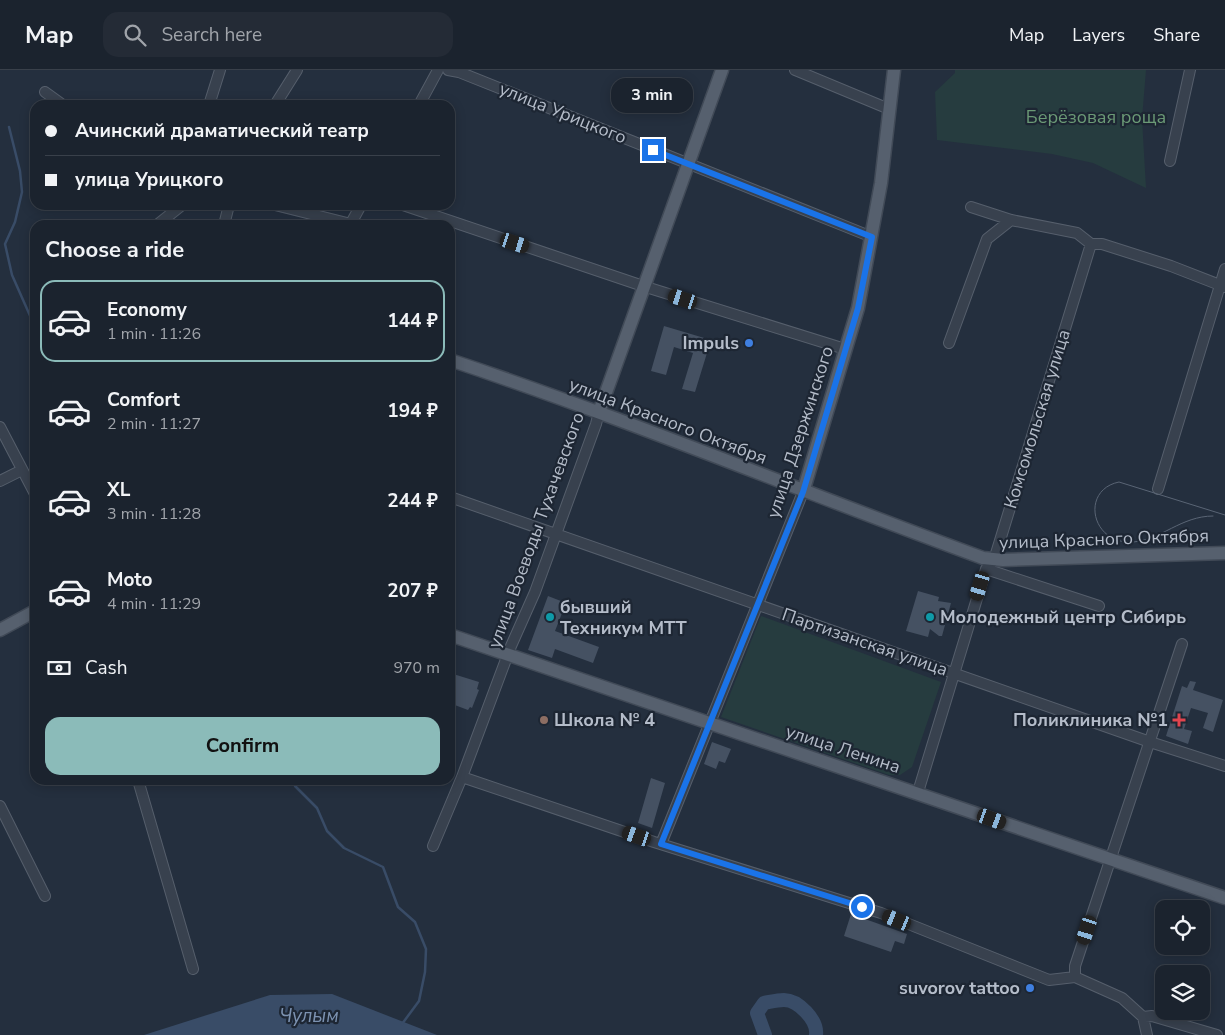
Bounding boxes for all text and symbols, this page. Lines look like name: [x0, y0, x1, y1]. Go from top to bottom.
search box: [103, 12, 453, 57]
text: Map: [25, 19, 73, 51]
icon: search: [121, 21, 149, 49]
text: Search here: [161, 22, 262, 48]
text: Map: [1009, 23, 1044, 47]
text: Layers: [1072, 23, 1125, 47]
text: Share: [1153, 23, 1200, 47]
street label: улица Урицкого: [496, 77, 630, 149]
callout: 3 min: [612, 78, 694, 112]
text: 3 min: [631, 84, 673, 106]
park label: Берёзовая роща: [1026, 105, 1166, 129]
text: Ачинский драматический театр: [75, 118, 369, 144]
route end: [642, 139, 664, 161]
text: улица Урицкого: [75, 167, 223, 193]
car: [498, 231, 531, 255]
text: Choose a ride: [45, 235, 184, 265]
car: [666, 287, 699, 311]
text: Economy: [107, 297, 187, 323]
icon: car: [47, 299, 92, 344]
text: 144 ₽: [387, 308, 438, 334]
text: 1 min · 11:26: [107, 323, 201, 345]
street label: Комсомольская улица: [998, 326, 1076, 512]
place label: Impuls: [682, 331, 739, 355]
marker: Impuls: [743, 337, 755, 349]
street label: улица Дзержинского: [761, 343, 839, 521]
street label: улица Красного Октября: [566, 372, 770, 470]
text: Comfort: [107, 387, 180, 413]
icon: car: [47, 389, 92, 434]
text: 194 ₽: [387, 398, 438, 424]
street label: улица Воеводы Тухачевского: [482, 409, 590, 651]
text: 2 min · 11:27: [107, 413, 201, 435]
text: XL: [107, 477, 130, 503]
icon: car: [47, 479, 92, 524]
text: 244 ₽: [387, 488, 438, 514]
text: 3 min · 11:28: [107, 503, 201, 525]
street label: улица Красного Октября: [999, 523, 1209, 555]
text: Moto: [107, 567, 153, 593]
icon: car: [47, 569, 92, 614]
car: [968, 569, 991, 603]
text: 207 ₽: [387, 578, 438, 604]
text: 4 min · 11:29: [107, 593, 201, 615]
place label: бывший Техникум МТТ: [560, 595, 688, 640]
street label: Партизанская улица: [779, 602, 951, 682]
place label: Молодежный центр Сибирь: [940, 605, 1186, 629]
marker: бывший Техникум МТТ: [544, 611, 556, 623]
marker: Молодежный центр Сибирь: [924, 611, 936, 623]
icon: cash: [45, 654, 73, 682]
text: Cash: [85, 655, 127, 681]
text: 970 m: [393, 657, 440, 679]
place label: Школа № 4: [554, 708, 655, 732]
place label: Поликлиника №1: [1013, 708, 1168, 732]
marker: Поликлиника №1: [1172, 713, 1186, 727]
marker: Школа № 4: [538, 714, 550, 726]
button: Confirm: [45, 717, 440, 775]
street label: улица Ленина: [783, 719, 903, 779]
car: [975, 807, 1008, 831]
car: [620, 824, 653, 848]
route start: [851, 896, 873, 918]
map controls: [1155, 900, 1210, 1020]
button: locate: [1155, 900, 1210, 955]
car: [880, 907, 913, 933]
car: [1075, 913, 1098, 947]
button: layers: [1155, 965, 1210, 1020]
place label: suvorov tattoo: [899, 976, 1020, 1000]
marker: suvorov tattoo: [1024, 982, 1036, 994]
water label: Чулым: [279, 1003, 339, 1029]

